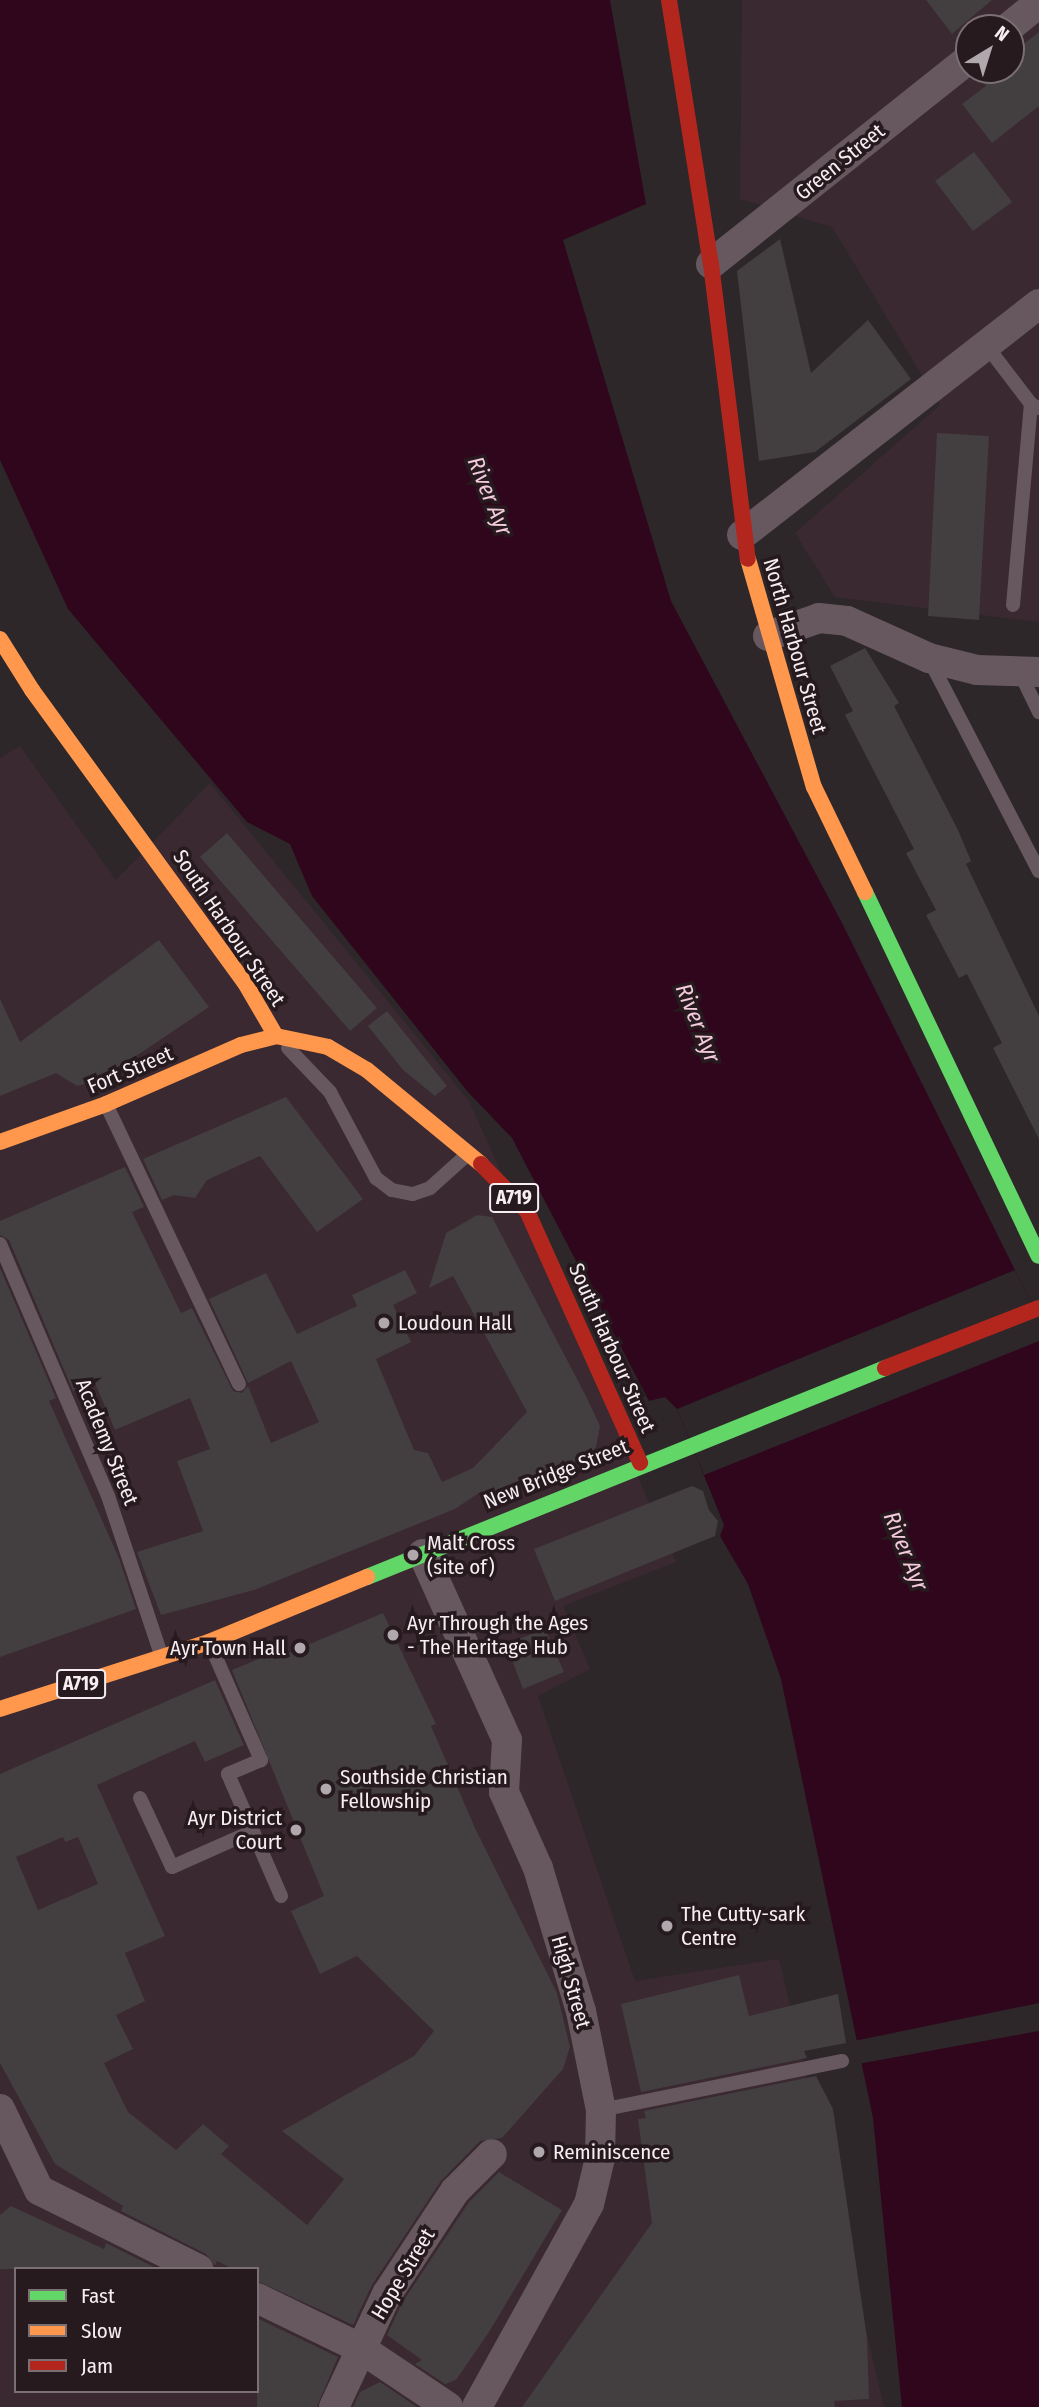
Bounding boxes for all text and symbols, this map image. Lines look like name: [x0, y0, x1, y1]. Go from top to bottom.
north arrow: [955, 14, 1025, 84]
text: N: [990, 21, 1014, 46]
street label: Green Street: [790, 118, 890, 206]
water label: River Ayr: [462, 453, 518, 539]
street label: North Harbour Street: [758, 555, 832, 737]
street label: South Harbour Street: [167, 845, 291, 1011]
water label: River Ayr: [670, 980, 726, 1066]
street label: Fort Street: [84, 1041, 176, 1099]
road number: A719: [488, 1182, 540, 1214]
street label: South Harbour Street: [563, 1259, 661, 1437]
place label: Loudoun Hall: [398, 1310, 512, 1336]
marker: Loudoun Hall: [376, 1315, 392, 1331]
street label: Academy Street: [70, 1375, 144, 1509]
street label: New Bridge Street: [480, 1434, 632, 1514]
water label: River Ayr: [878, 1508, 934, 1594]
place label: Malt Cross (site of): [427, 1530, 515, 1580]
marker: Malt Cross (site of): [405, 1547, 421, 1563]
place label: Ayr Through the Ages - The Heritage Hub: [407, 1610, 588, 1660]
marker: Ayr Through the Ages - The Heritage Hub: [385, 1627, 401, 1643]
place label: Ayr Town Hall: [170, 1635, 286, 1661]
marker: Ayr Town Hall: [292, 1640, 308, 1656]
road number: A719: [55, 1668, 107, 1700]
place label: Southside Christian Fellowship: [340, 1764, 508, 1814]
marker: Southside Christian Fellowship: [318, 1781, 334, 1797]
place label: Ayr District Court: [188, 1805, 282, 1855]
marker: Ayr District Court: [288, 1822, 304, 1838]
place label: The Cutty-sark Centre: [681, 1901, 805, 1951]
marker: The Cutty-sark Centre: [659, 1918, 675, 1934]
street label: High Street: [546, 1933, 596, 2031]
place label: Reminiscence: [553, 2139, 670, 2165]
marker: Reminiscence: [531, 2144, 547, 2160]
street label: Hope Street: [366, 2224, 440, 2324]
legend: [14, 2267, 259, 2393]
text: Fast: [81, 2283, 115, 2309]
text: Slow: [81, 2318, 122, 2344]
text: Jam: [81, 2353, 113, 2379]

